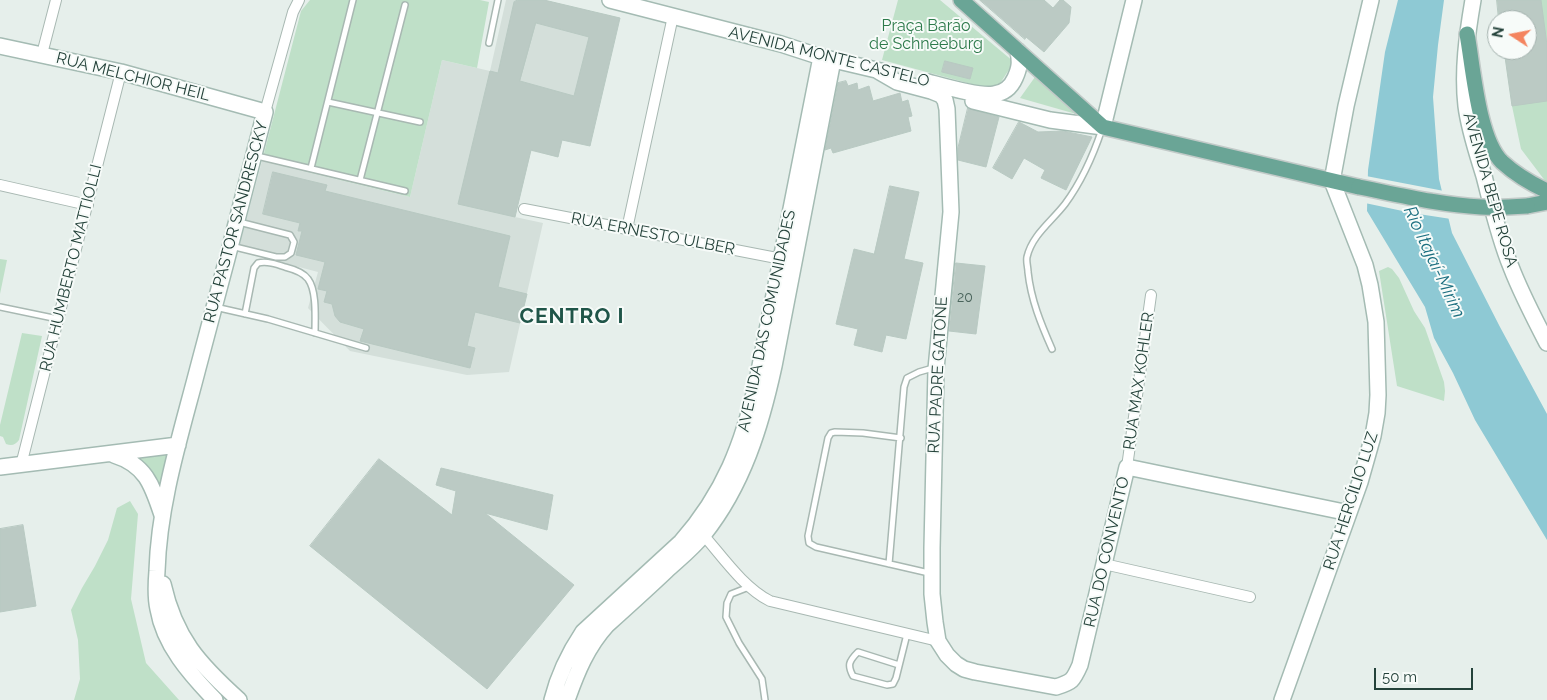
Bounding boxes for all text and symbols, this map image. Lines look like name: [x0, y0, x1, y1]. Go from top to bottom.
north arrow: [1487, 10, 1537, 60]
park label: Praça Barão de Schneeburg: [869, 16, 983, 54]
street label: AVENIDA MONTE CASTELO: [727, 23, 931, 91]
text: N: [1489, 26, 1507, 39]
street label: RUA MELCHIOR HEIL: [54, 49, 212, 105]
street label: AVENIDA BEPE ROSA: [1459, 111, 1521, 269]
street label: RUA PASTOR SANDRESCKY: [200, 119, 272, 325]
street label: RUA HUMBERTO MATTIOLLI: [36, 162, 106, 374]
water label: Rio Itajaí-Mirim: [1399, 203, 1469, 321]
street label: AVENIDA DAS COMUNIDADES: [734, 208, 800, 434]
street label: RUA ERNESTO ULBER: [569, 209, 737, 259]
house number: 20: [957, 290, 973, 306]
street label: RUA PADRE GATONE: [924, 296, 952, 454]
district label: CENTRO I: [519, 304, 625, 330]
street label: RUA MAX KOHLER: [1120, 311, 1158, 451]
street label: RUA HERCÍLIO LUZ: [1320, 429, 1382, 573]
street label: RUA DO CONVENTO: [1080, 475, 1134, 629]
scale bar: [1377, 658, 1476, 690]
text: 50 m: [1382, 668, 1417, 686]

